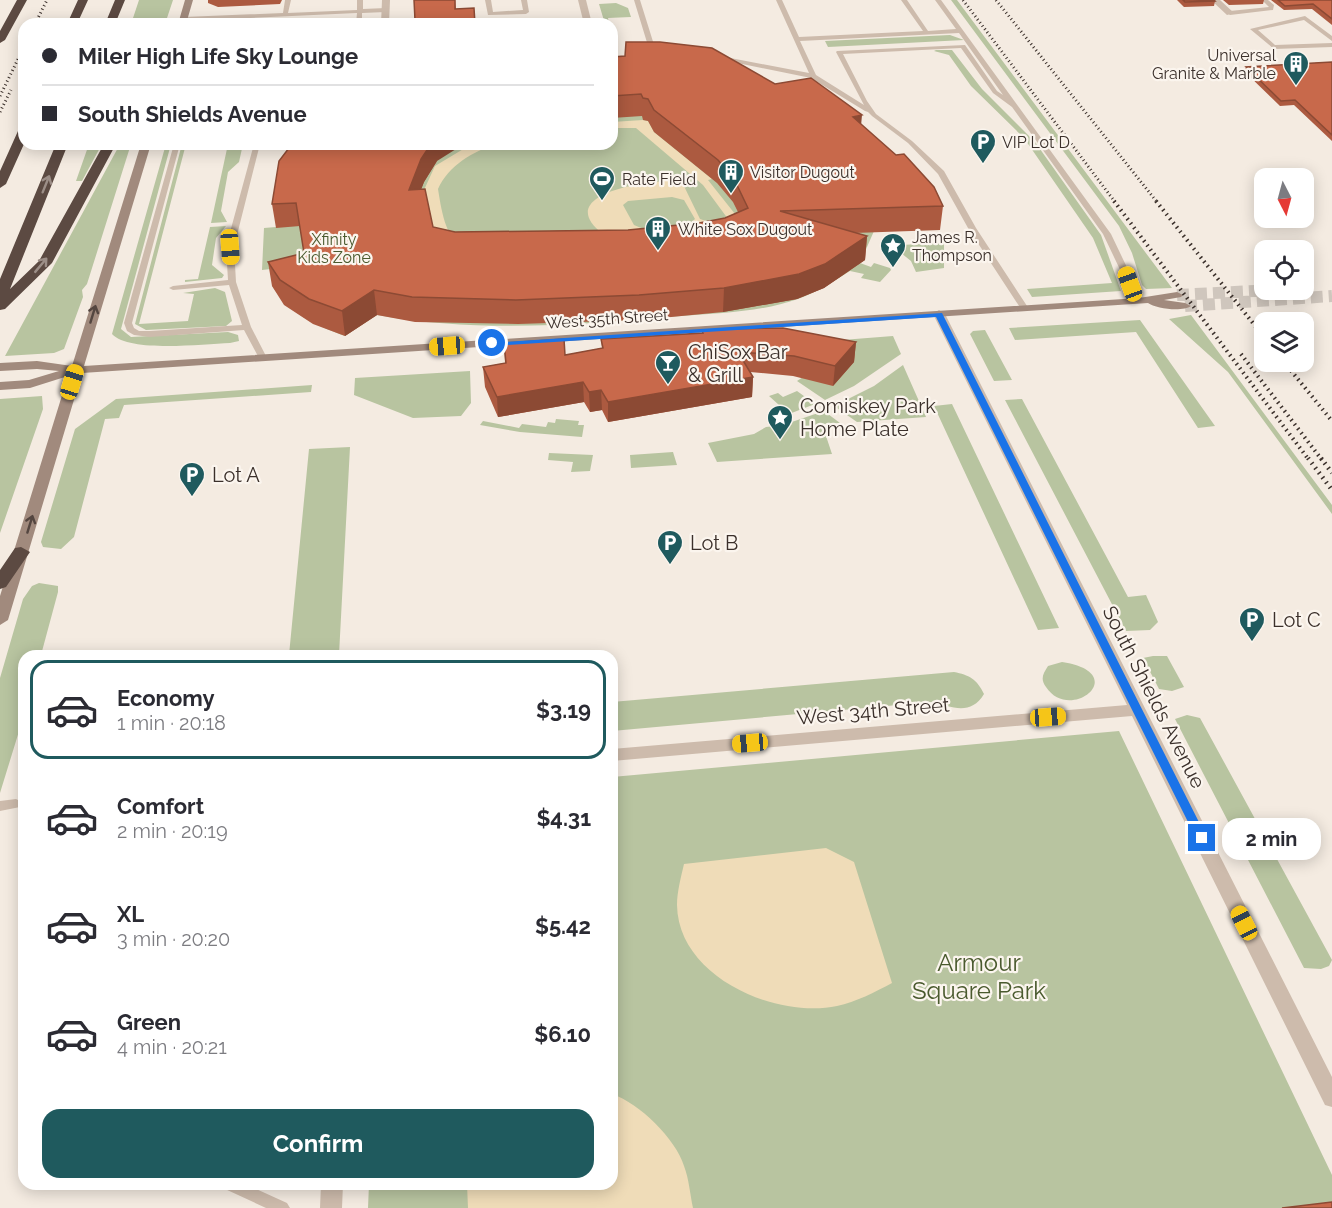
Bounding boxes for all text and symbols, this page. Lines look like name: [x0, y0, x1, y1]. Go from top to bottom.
text: Miler High Life Sky Lounge: [78, 43, 358, 69]
place label: Universal Granite & Marble: [1152, 46, 1277, 83]
building icon: Universal Granite & Marble: [1281, 49, 1311, 87]
text: South Shields Avenue: [78, 101, 307, 127]
parking icon: VIP Lot D: [968, 127, 998, 165]
place label: VIP Lot D: [1002, 133, 1070, 152]
building icon: Visitor Dugout: [716, 157, 746, 195]
place label: Visitor Dugout: [750, 163, 855, 182]
sports icon: Rate Field: [587, 164, 617, 202]
north arrow: [1254, 168, 1314, 228]
map controls: [1254, 168, 1314, 372]
place label: Rate Field: [622, 170, 696, 189]
one-way arrow: [41, 175, 52, 194]
building icon: White Sox Dugout: [643, 214, 673, 252]
place label: White Sox Dugout: [678, 220, 813, 239]
car: [220, 228, 240, 266]
place label: James R. Thompson: [912, 228, 992, 265]
park label: Xfinity Kids Zone: [297, 230, 371, 267]
place icon: James R. Thompson: [878, 231, 908, 269]
button: locate: [1254, 240, 1314, 300]
one-way arrow: [34, 257, 48, 273]
car: [1115, 264, 1145, 304]
one-way arrow: [88, 305, 99, 324]
street label: West 35th Street: [545, 305, 669, 333]
button: layers: [1254, 312, 1314, 372]
route start: [478, 329, 505, 356]
car: [428, 336, 466, 356]
place label: ChiSox Bar & Grill: [688, 340, 788, 387]
bar icon: ChiSox Bar & Grill: [653, 348, 683, 386]
car: [58, 362, 86, 402]
place label: Comiskey Park Home Plate: [800, 394, 936, 441]
place icon: Comiskey Park Home Plate: [765, 403, 795, 441]
parking icon: Lot A: [177, 460, 207, 498]
place label: Lot A: [212, 463, 260, 487]
one-way arrow: [25, 515, 36, 534]
parking icon: Lot B: [655, 528, 685, 566]
place label: Lot B: [690, 531, 738, 555]
street label: South Shields Avenue: [1098, 602, 1211, 792]
parking icon: Lot C: [1237, 605, 1267, 643]
place label: Lot C: [1272, 608, 1321, 632]
icon: car: [45, 683, 99, 737]
text: Economy: [117, 685, 215, 711]
street label: West 34th Street: [796, 692, 951, 730]
text: $3.19: [536, 697, 591, 723]
car: [1029, 707, 1067, 727]
text: 1 min · 20:18: [117, 711, 226, 735]
car: [731, 732, 769, 754]
icon: car: [45, 791, 99, 845]
text: Comfort: [117, 793, 204, 819]
text: $4.31: [536, 805, 591, 831]
callout: 2 min: [1223, 817, 1322, 859]
text: 2 min · 20:19: [117, 819, 228, 843]
route end: [1188, 824, 1215, 851]
text: 2 min: [1246, 827, 1297, 851]
icon: car: [45, 899, 99, 953]
text: XL: [117, 901, 144, 927]
car: [1228, 903, 1260, 943]
text: $5.42: [535, 913, 591, 939]
text: 3 min · 20:20: [117, 927, 230, 951]
park label: Armour Square Park: [912, 948, 1046, 1005]
icon: car: [45, 1007, 99, 1061]
text: Green: [117, 1009, 181, 1035]
text: $6.10: [534, 1021, 591, 1047]
text: 4 min · 20:21: [117, 1035, 227, 1059]
button: Confirm: [42, 1109, 594, 1178]

